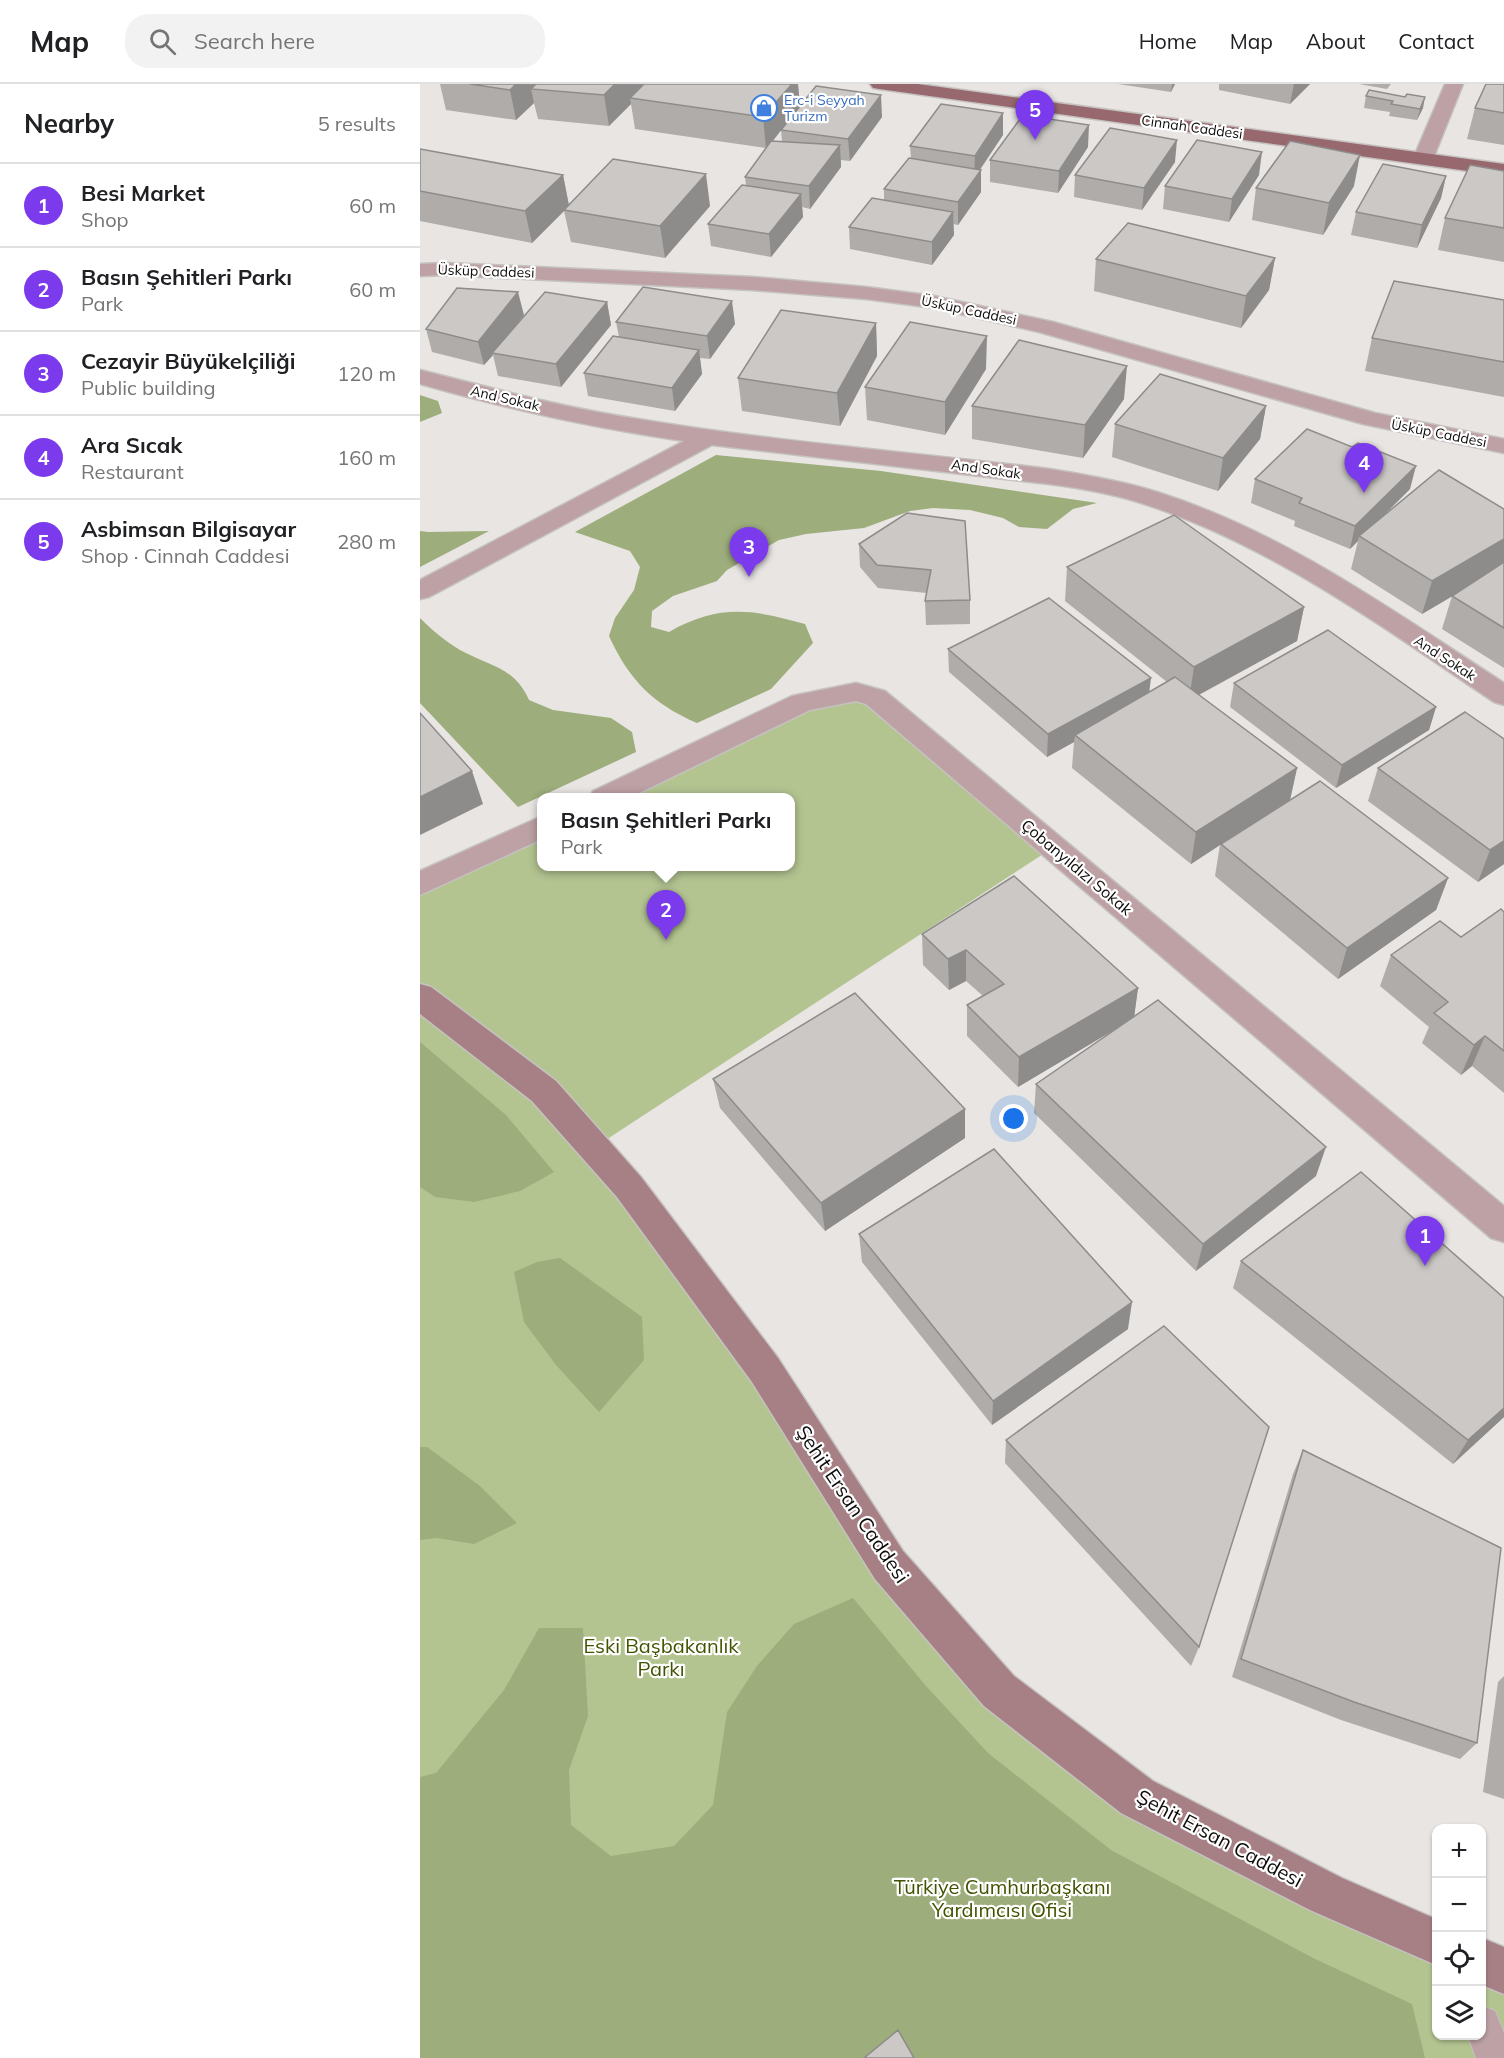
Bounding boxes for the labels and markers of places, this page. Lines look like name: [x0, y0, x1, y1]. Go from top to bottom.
place label: Erc-i Seyyah Turizm: [784, 91, 865, 125]
pin: 5: [1016, 91, 1054, 140]
shop icon: Erc-i Seyyah Turizm: [749, 93, 779, 123]
pin: 4: [1344, 444, 1384, 493]
pin: 3: [730, 528, 768, 577]
pin: 2: [646, 890, 686, 940]
pin: 1: [1406, 1216, 1444, 1266]

